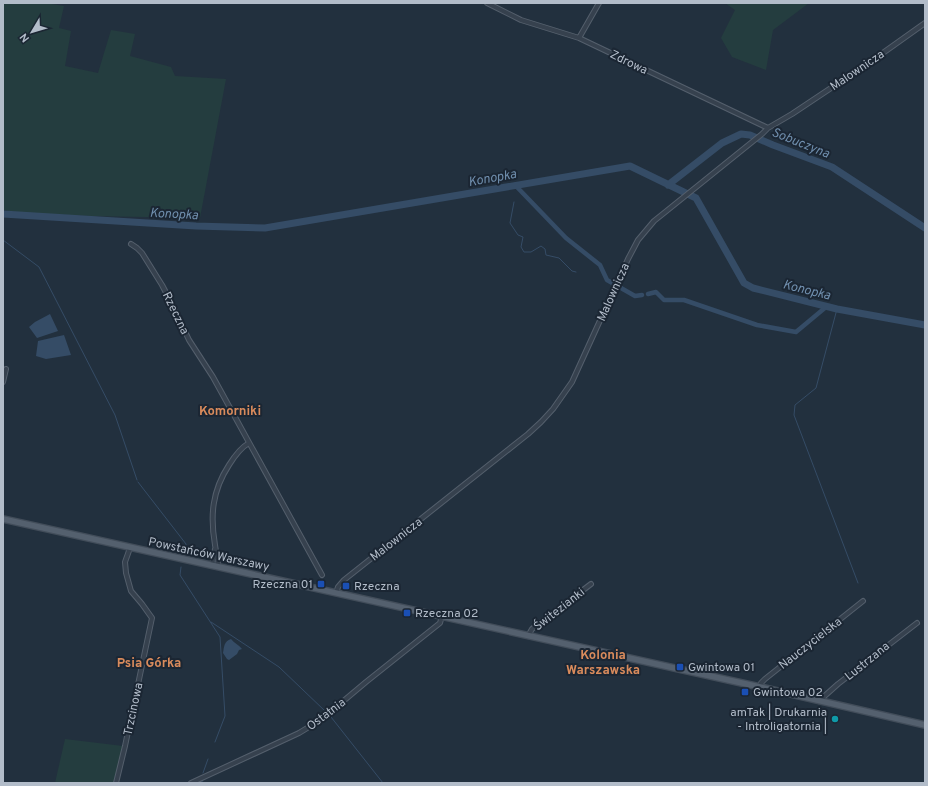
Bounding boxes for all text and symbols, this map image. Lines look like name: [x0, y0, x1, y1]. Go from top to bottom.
north arrow: [12, 12, 52, 52]
text: N: [17, 30, 33, 45]
street label: Zdrowa: [607, 47, 650, 79]
street label: Malownicza: [827, 47, 888, 95]
water label: Sobuczyna: [769, 125, 832, 163]
water label: Konopka: [467, 167, 518, 191]
water label: Konopka: [149, 206, 199, 224]
street label: Malownicza: [594, 261, 634, 324]
water label: Konopka: [781, 277, 832, 305]
street label: Rzeczna: [158, 290, 192, 337]
district label: Komorniki: [199, 404, 261, 420]
street label: Malownicza: [367, 514, 426, 565]
street label: Powstańców Warszawy: [147, 534, 271, 576]
place label: Rzeczna 01: [253, 577, 313, 593]
marker: Rzeczna 01: [316, 579, 326, 589]
place label: Rzeczna: [354, 579, 399, 595]
marker: Rzeczna: [341, 581, 351, 591]
street label: Świtezianki: [531, 585, 589, 635]
place label: Rzeczna 02: [415, 606, 478, 622]
marker: Rzeczna 02: [402, 608, 412, 618]
street label: Nauczycielska: [776, 614, 845, 673]
street label: Lustrzana: [842, 639, 893, 685]
district label: Kolonia Warszawska: [566, 648, 640, 679]
district label: Psia Górka: [117, 656, 181, 672]
place label: Gwintowa 01: [688, 660, 755, 676]
marker: Gwintowa 01: [675, 662, 685, 672]
street label: Trzcinowa: [121, 681, 147, 737]
place label: Gwintowa 02: [753, 685, 823, 701]
marker: Gwintowa 02: [740, 687, 750, 697]
street label: Ostatnia: [304, 695, 349, 735]
place label: amTak | Drukarnia - Introligatornia |: [730, 703, 827, 735]
marker: amTak | Drukarnia - Introligatornia |: [830, 714, 840, 724]

